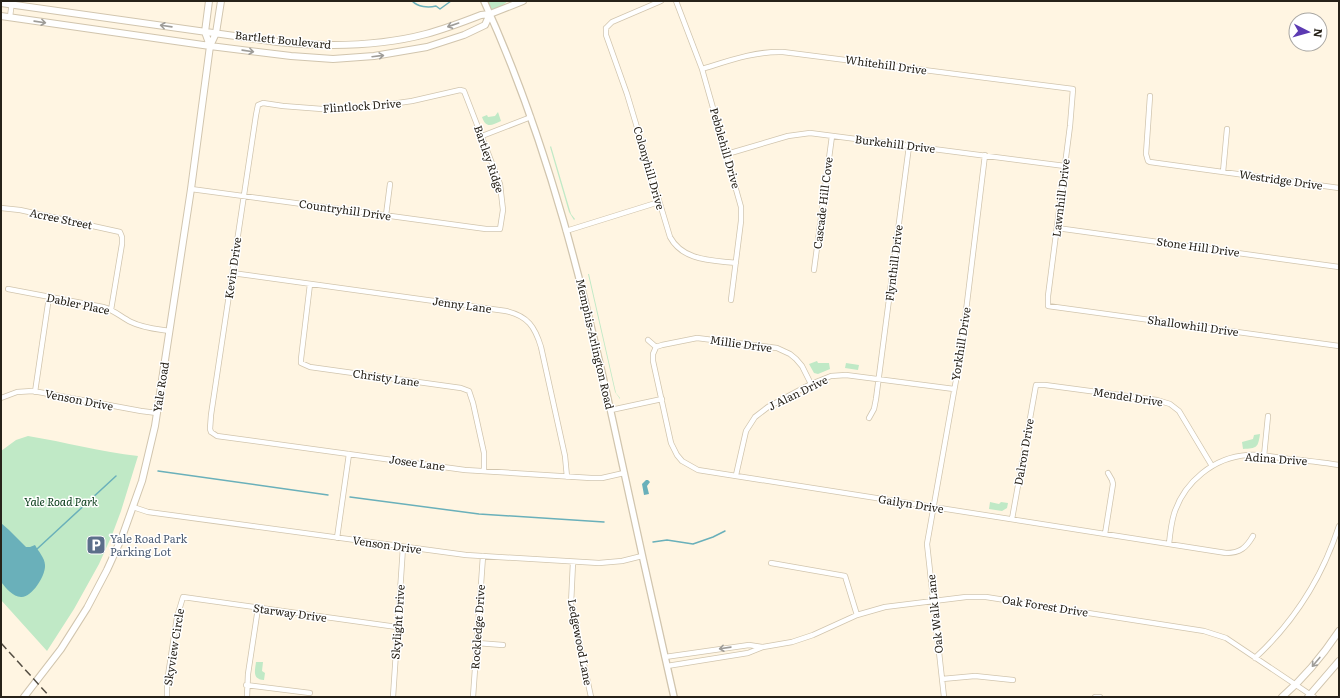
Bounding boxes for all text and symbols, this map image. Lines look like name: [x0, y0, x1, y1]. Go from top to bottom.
north arrow: [1288, 12, 1328, 52]
one-way arrow: [33, 18, 46, 26]
one-way arrow: [160, 22, 173, 30]
one-way arrow: [447, 22, 460, 29]
street label: Bartlett Boulevard: [234, 26, 332, 52]
text: N: [1311, 28, 1327, 39]
one-way arrow: [241, 47, 254, 55]
street label: Whitehill Drive: [844, 50, 928, 78]
one-way arrow: [371, 52, 384, 60]
street label: Flintlock Drive: [322, 94, 402, 116]
street label: Pebblehill Drive: [707, 105, 745, 190]
street label: Bartley Ridge: [471, 123, 509, 195]
street label: Colonyhill Drive: [630, 124, 670, 212]
street label: Burkehill Drive: [854, 130, 936, 156]
street label: Cascade Hill Cove: [808, 156, 836, 250]
street label: Lawnhill Drive: [1047, 158, 1073, 238]
street label: Westridge Drive: [1238, 165, 1324, 193]
street label: Countryhill Drive: [298, 195, 393, 223]
street label: Acree Street: [28, 204, 95, 233]
street label: Flynthill Drive: [880, 223, 906, 302]
street label: Stone Hill Drive: [1156, 232, 1241, 260]
street label: Kevin Drive: [220, 236, 244, 300]
street label: Memphis-Arlington Road: [573, 277, 619, 411]
street label: Dabler Place: [45, 288, 112, 318]
street label: Jenny Lane: [432, 292, 493, 316]
street label: Yorkhill Drive: [946, 306, 974, 382]
street label: Shallowhill Drive: [1146, 311, 1240, 339]
street label: Millie Drive: [709, 331, 773, 355]
street label: Yale Road: [148, 360, 172, 413]
street label: Christy Lane: [352, 364, 421, 390]
street label: J Alan Drive: [765, 371, 830, 413]
street label: Mendel Drive: [1092, 383, 1165, 409]
street label: Venson Drive: [44, 385, 115, 414]
street label: Dalron Drive: [1009, 417, 1037, 487]
street label: Adina Drive: [1244, 448, 1308, 468]
street label: Josee Lane: [388, 450, 446, 474]
street label: Gailyn Drive: [877, 490, 945, 516]
park label: Yale Road Park: [24, 493, 98, 509]
place label: Yale Road Park Parking Lot: [110, 530, 187, 559]
street label: Venson Drive: [352, 531, 423, 557]
parking icon: Yale Road Park Parking Lot: [85, 534, 107, 556]
street label: Oak Walk Lane: [922, 574, 946, 654]
street label: Skylight Drive: [386, 584, 408, 660]
street label: Rockledge Drive: [466, 584, 488, 670]
street label: Oak Forest Drive: [1001, 590, 1090, 620]
street label: Ledgewood Lane: [565, 597, 597, 687]
street label: Starway Drive: [252, 599, 328, 625]
street label: Skyview Circle: [159, 607, 187, 687]
one-way arrow: [719, 644, 732, 652]
one-way arrow: [1311, 657, 1320, 668]

